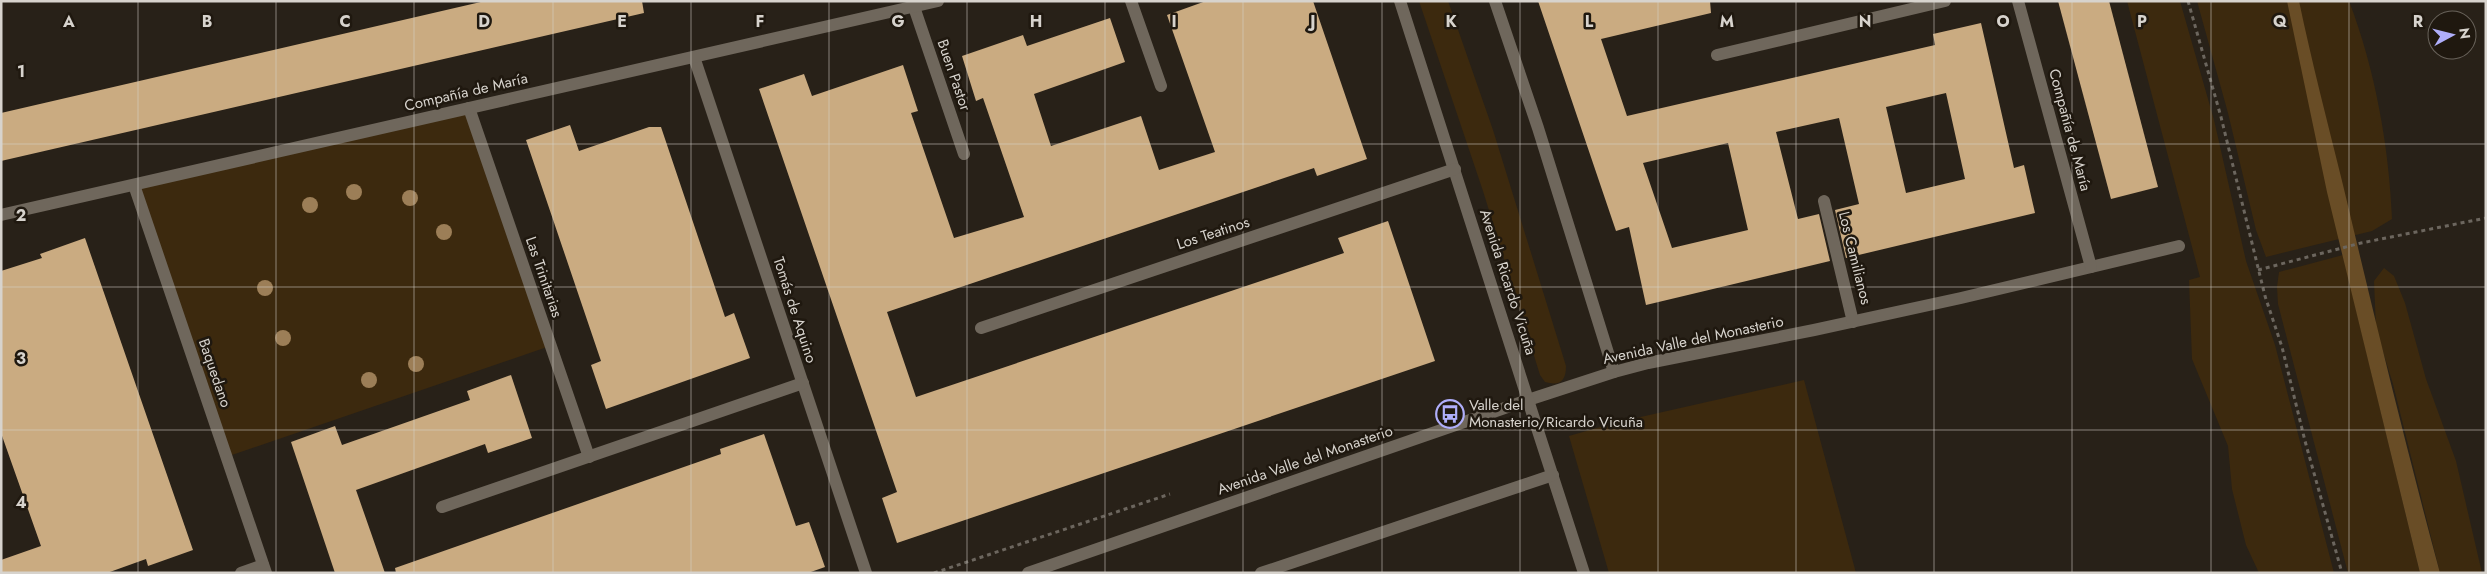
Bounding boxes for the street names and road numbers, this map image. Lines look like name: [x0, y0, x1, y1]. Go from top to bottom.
street label: Buen Pastor: [932, 36, 977, 115]
street label: Compañía de María: [2043, 66, 2097, 194]
street label: Compañía de María: [402, 67, 530, 117]
street label: Avenida Ricardo Vicuña: [1474, 206, 1542, 358]
street label: Los Camilianos: [1833, 209, 1877, 307]
street label: Los Teatinos: [1174, 211, 1252, 255]
street label: Las Trinitarias: [520, 234, 568, 320]
street label: Tomás de Aquino: [768, 254, 822, 366]
street label: Avenida Valle del Monasterio: [1601, 310, 1785, 370]
street label: Baquedano: [193, 336, 237, 410]
street label: Avenida Valle del Monasterio: [1214, 420, 1396, 500]

